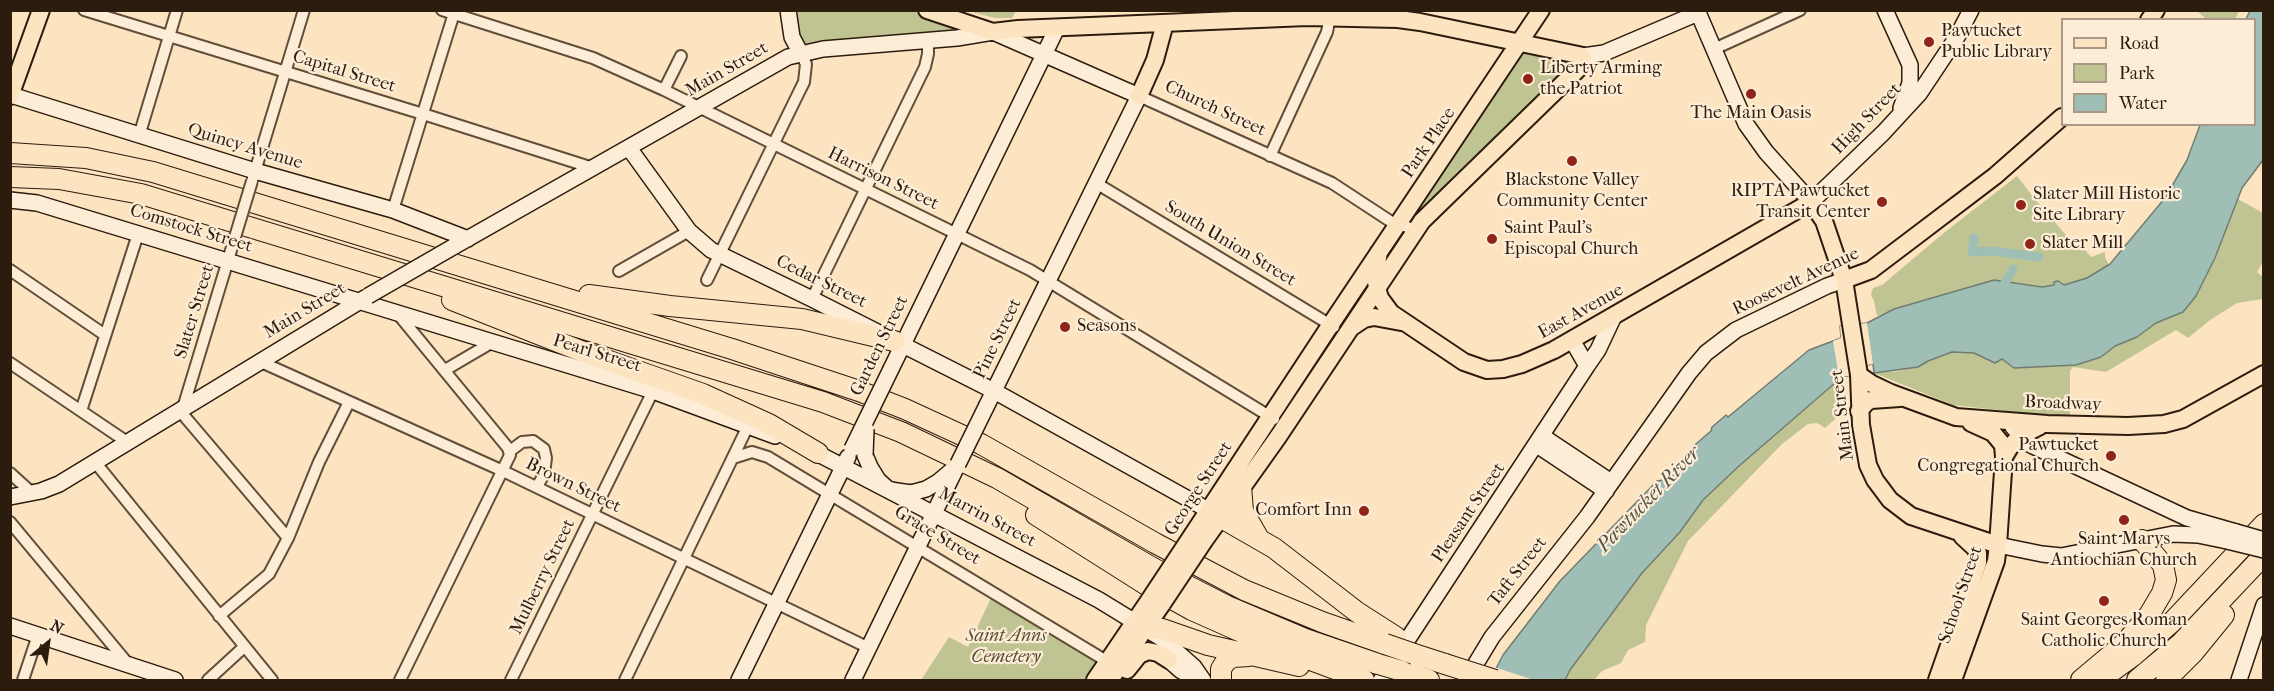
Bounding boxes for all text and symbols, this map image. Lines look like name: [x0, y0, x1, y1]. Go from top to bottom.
legend: [2061, 18, 2256, 126]
place label: Pawtucket Public Library: [1941, 21, 2052, 63]
text: Road: [2119, 33, 2159, 54]
marker: Pawtucket Public Library: [1922, 35, 1936, 49]
street label: Main Street: [682, 38, 772, 102]
street label: Capital Street: [290, 46, 398, 98]
place label: Liberty Arming the Patriot: [1540, 58, 1662, 100]
text: Park: [2119, 63, 2155, 84]
marker: Liberty Arming the Patriot: [1521, 72, 1535, 86]
street label: Church Street: [1161, 76, 1269, 142]
street label: High Street: [1828, 79, 1906, 159]
marker: The Main Oasis: [1744, 87, 1758, 101]
text: Water: [2119, 93, 2167, 114]
place label: The Main Oasis: [1691, 103, 1811, 125]
street label: Park Place: [1397, 104, 1461, 182]
street label: Quincy Avenue: [185, 119, 305, 175]
street label: Harrison Street: [824, 143, 942, 215]
marker: Blackstone Valley Community Center: [1565, 154, 1579, 168]
place label: Blackstone Valley Community Center: [1497, 170, 1647, 213]
place label: RIPTA Pawtucket Transit Center: [1731, 181, 1870, 224]
place label: Slater Mill Historic Site Library: [2033, 184, 2180, 226]
marker: RIPTA Pawtucket Transit Center: [1875, 195, 1889, 209]
street label: South Union Street: [1160, 196, 1300, 292]
marker: Slater Mill Historic Site Library: [2014, 198, 2028, 212]
street label: Comstock Street: [127, 200, 255, 258]
place label: Saint Paul's Episcopal Church: [1504, 218, 1638, 260]
marker: Saint Paul's Episcopal Church: [1485, 232, 1499, 246]
place label: Slater Mill: [2042, 233, 2123, 255]
marker: Slater Mill: [2023, 237, 2037, 251]
street label: Roosevelt Avenue: [1729, 243, 1863, 321]
street label: Cedar Street: [772, 251, 870, 313]
street label: Slater Street: [170, 262, 220, 362]
street label: Main Street: [260, 278, 350, 344]
street label: East Avenue: [1535, 280, 1627, 344]
street label: Garden Street: [846, 292, 914, 400]
street label: Pine Street: [969, 295, 1027, 383]
place label: Seasons: [1077, 316, 1136, 338]
marker: Seasons: [1058, 320, 1072, 334]
street label: Pearl Street: [550, 330, 644, 378]
street label: Main Street: [1827, 368, 1859, 462]
street label: Broadway: [2024, 392, 2102, 416]
place label: Pawtucket Congregational Church: [1917, 435, 2099, 478]
street label: George Street: [1160, 438, 1238, 540]
water label: Pawtucket River: [1592, 442, 1706, 558]
marker: Pawtucket Congregational Church: [2104, 449, 2118, 463]
street label: Brown Street: [522, 454, 624, 518]
street label: Pleasant Street: [1428, 459, 1510, 567]
street label: Marrin Street: [935, 483, 1039, 553]
place label: Comfort Inn: [1255, 500, 1352, 522]
street label: Grace Street: [890, 502, 984, 570]
marker: Comfort Inn: [1357, 504, 1371, 518]
marker: Saint Marys Antiochian Church: [2117, 513, 2131, 527]
street label: Mulberry Street: [506, 516, 580, 638]
place label: Saint Marys Antiochian Church: [2051, 529, 2197, 572]
street label: Taft Street: [1484, 533, 1552, 611]
street label: School Street: [1934, 543, 1988, 647]
marker: Saint Georges Roman Catholic Church: [2097, 594, 2111, 608]
place label: Saint Georges Roman Catholic Church: [2021, 610, 2187, 652]
north arrow: [18, 613, 78, 673]
text: N: [47, 616, 67, 638]
park label: Saint Anns Cemetery: [965, 626, 1047, 668]

